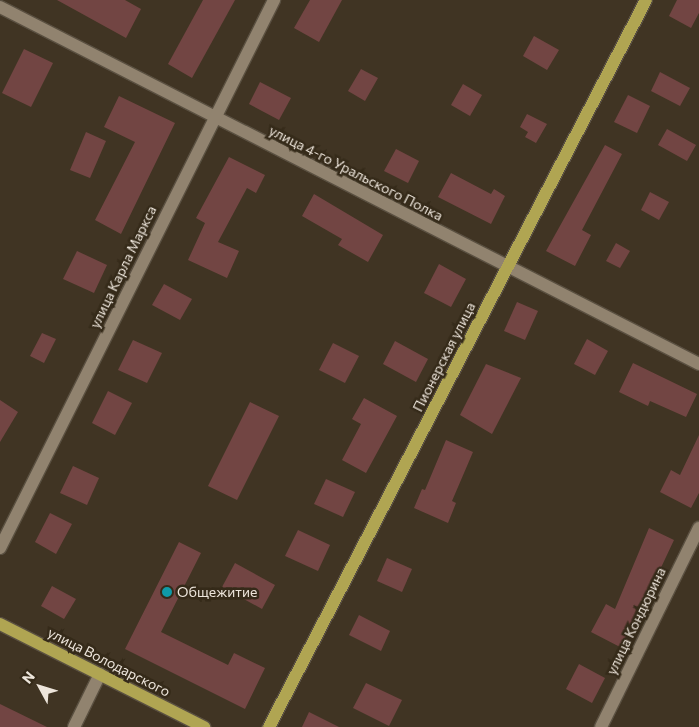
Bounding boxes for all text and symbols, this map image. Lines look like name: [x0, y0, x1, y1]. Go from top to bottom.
street label: улица 4-го Уральского Полка: [266, 122, 446, 224]
street label: улица Карла Маркса: [86, 203, 160, 331]
street label: Пионерская улица: [409, 300, 479, 414]
street label: улица Кондюрина: [603, 565, 669, 677]
place label: Общежитие: [177, 584, 257, 600]
marker: Общежитие: [161, 586, 173, 598]
street label: улица Володарского: [45, 624, 173, 700]
north arrow: [15, 662, 65, 712]
text: N: [18, 668, 38, 687]

